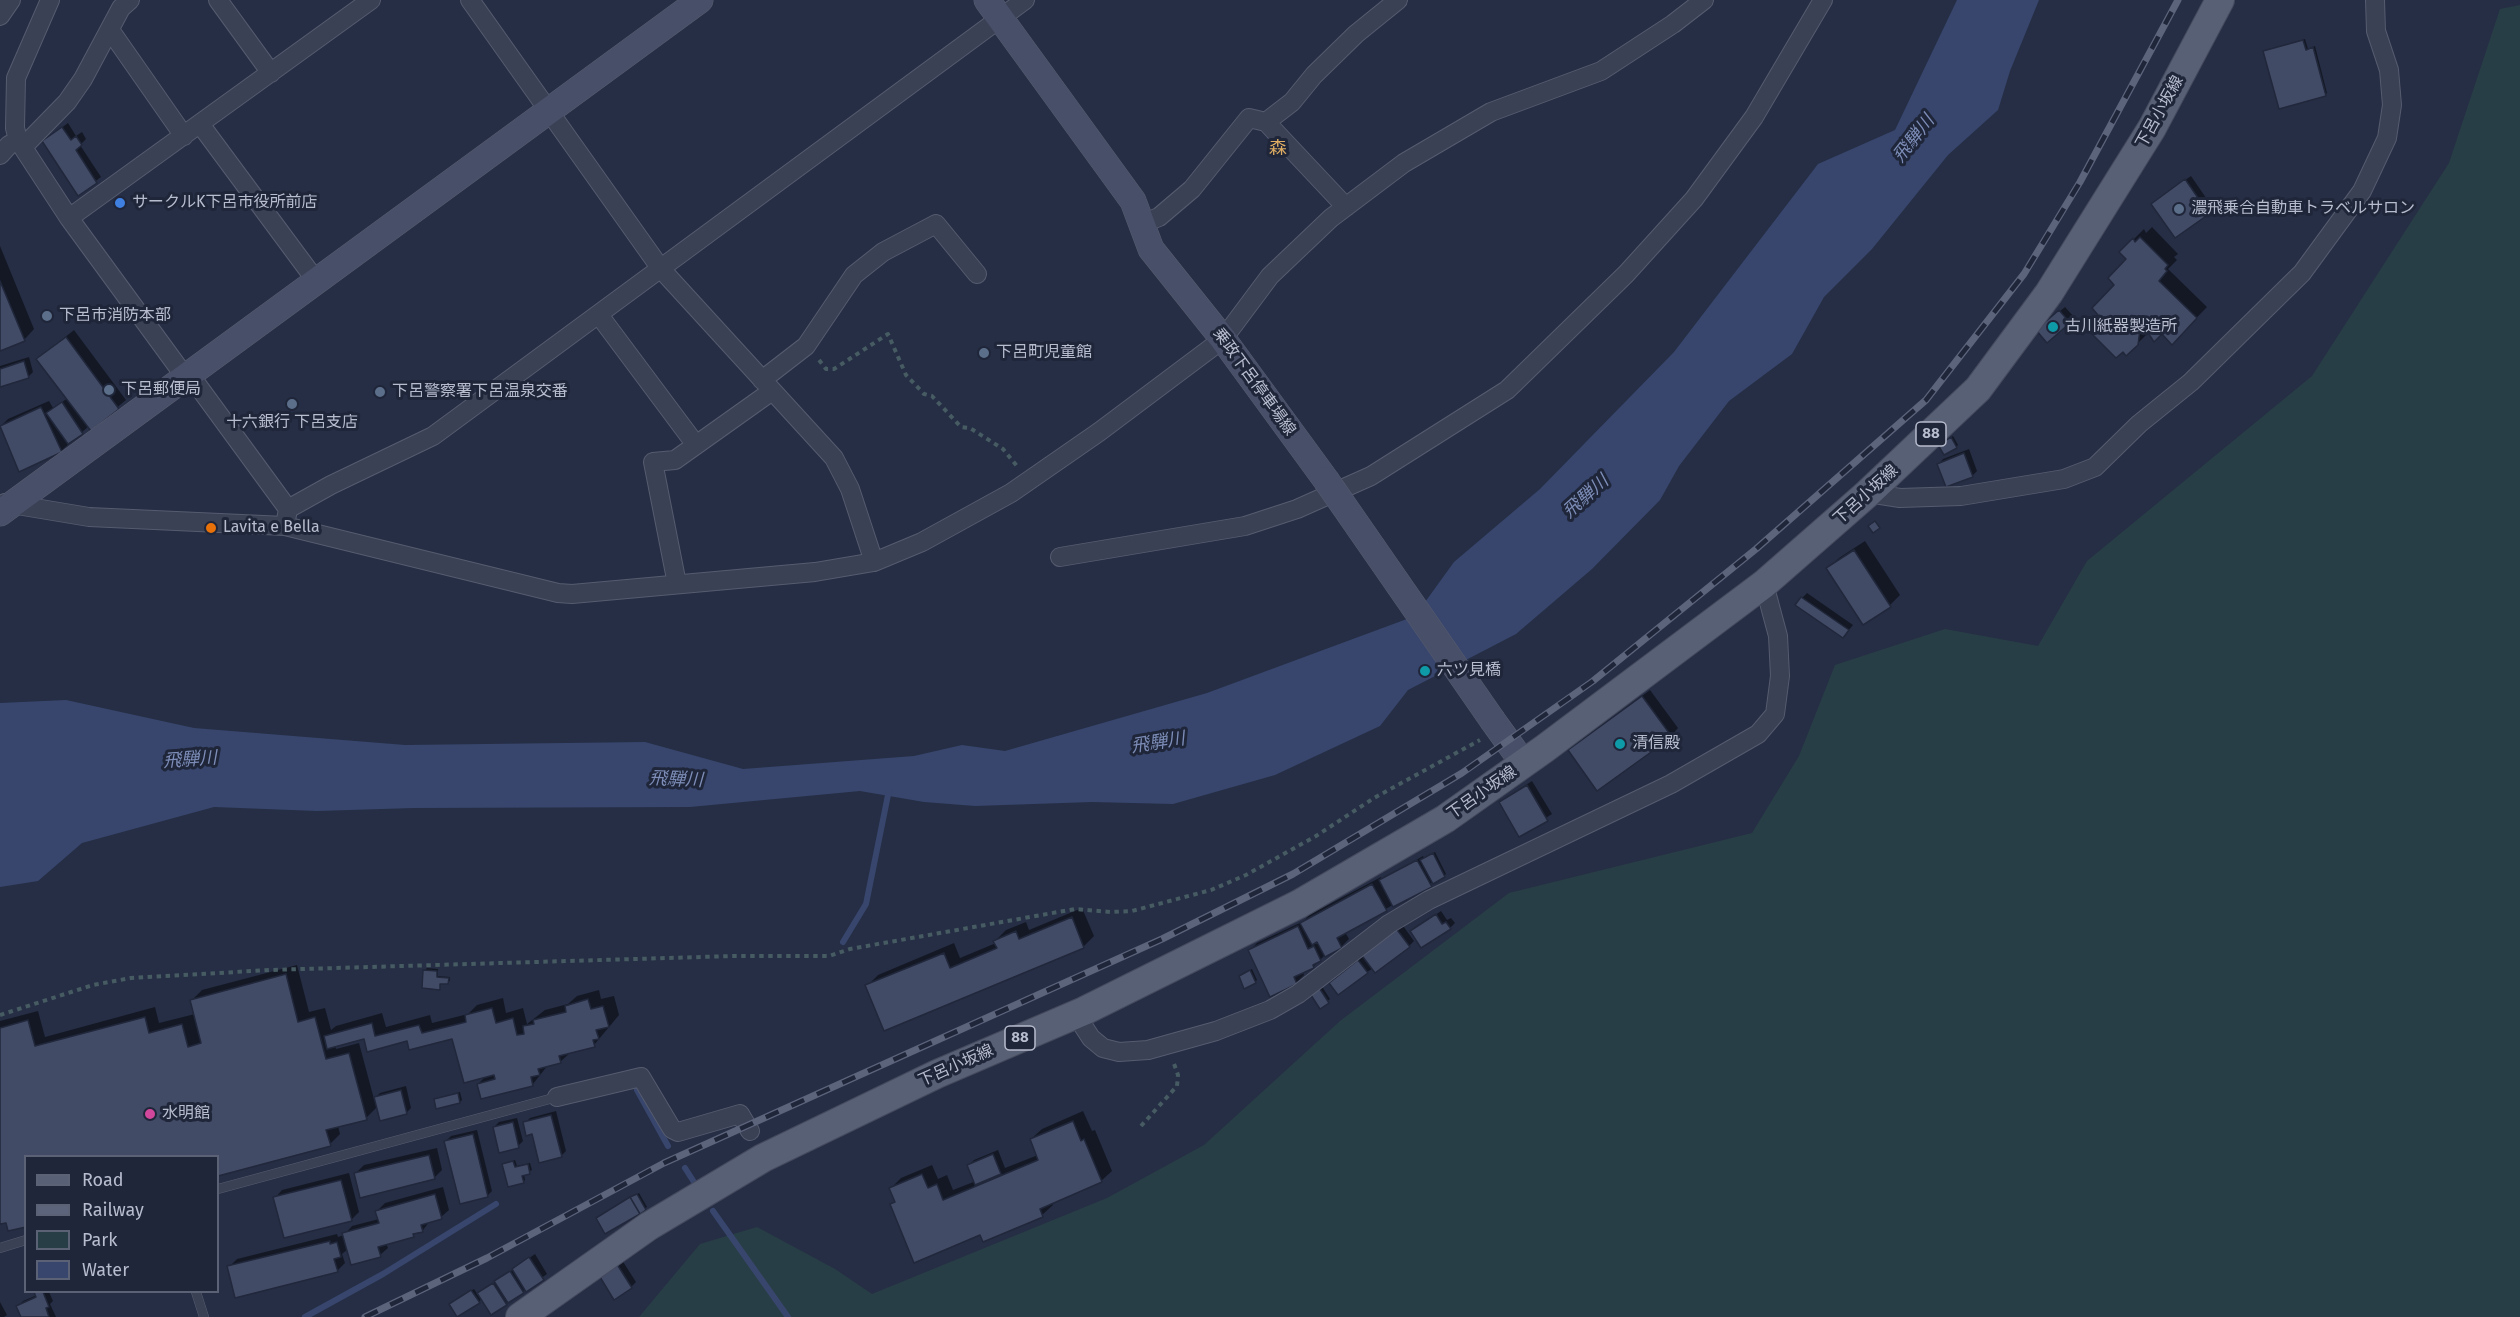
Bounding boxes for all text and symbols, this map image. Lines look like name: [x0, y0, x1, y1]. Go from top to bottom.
street label: 下呂小坂線: [2132, 72, 2188, 152]
water label: 飛騨川: [1889, 111, 1939, 167]
district label: 森: [1269, 138, 1287, 160]
place label: サークルK下呂市役所前店: [132, 193, 317, 213]
marker: サークルK下呂市役所前店: [113, 196, 127, 210]
place label: 濃飛乗合自動車トラベルサロン: [2191, 199, 2415, 219]
marker: 濃飛乗合自動車トラベルサロン: [2172, 202, 2186, 216]
place label: 下呂市消防本部: [59, 306, 171, 326]
marker: 下呂市消防本部: [40, 309, 54, 323]
place label: 古川紙器製造所: [2065, 317, 2177, 337]
marker: 古川紙器製造所: [2046, 320, 2060, 334]
street label: 乗政下呂停車場線: [1209, 325, 1299, 439]
place label: 下呂町児童館: [996, 343, 1092, 363]
marker: 下呂町児童館: [977, 346, 991, 360]
place label: 下呂郵便局: [121, 380, 201, 400]
place label: 下呂警察署下呂温泉交番: [392, 382, 568, 402]
marker: 下呂郵便局: [102, 383, 116, 397]
marker: 下呂警察署下呂温泉交番: [373, 385, 387, 399]
marker: 十六銀行 下呂支店: [285, 397, 299, 411]
place label: 十六銀行 下呂支店: [226, 413, 358, 433]
road number: 88: [1916, 422, 1946, 446]
street label: 下呂小坂線: [1830, 461, 1902, 529]
water label: 飛騨川: [1559, 471, 1613, 523]
place label: Lavita e Bella: [223, 518, 320, 538]
marker: Lavita e Bella: [204, 521, 218, 535]
place label: 六ツ見橋: [1437, 661, 1501, 681]
marker: 六ツ見橋: [1418, 664, 1432, 678]
water label: 飛騨川: [1130, 728, 1186, 758]
place label: 清信殿: [1632, 734, 1680, 754]
marker: 清信殿: [1613, 737, 1627, 751]
water label: 飛騨川: [162, 747, 218, 773]
street label: 下呂小坂線: [1444, 762, 1520, 824]
water label: 飛騨川: [649, 768, 703, 792]
road number: 88: [1005, 1026, 1035, 1050]
street label: 下呂小坂線: [916, 1041, 996, 1091]
place label: 水明館: [162, 1104, 210, 1124]
marker: 水明館: [143, 1107, 157, 1121]
legend: [24, 1155, 219, 1293]
text: Road: [82, 1169, 124, 1191]
text: Railway: [82, 1199, 144, 1221]
text: Park: [82, 1229, 117, 1251]
text: Water: [82, 1259, 129, 1281]

